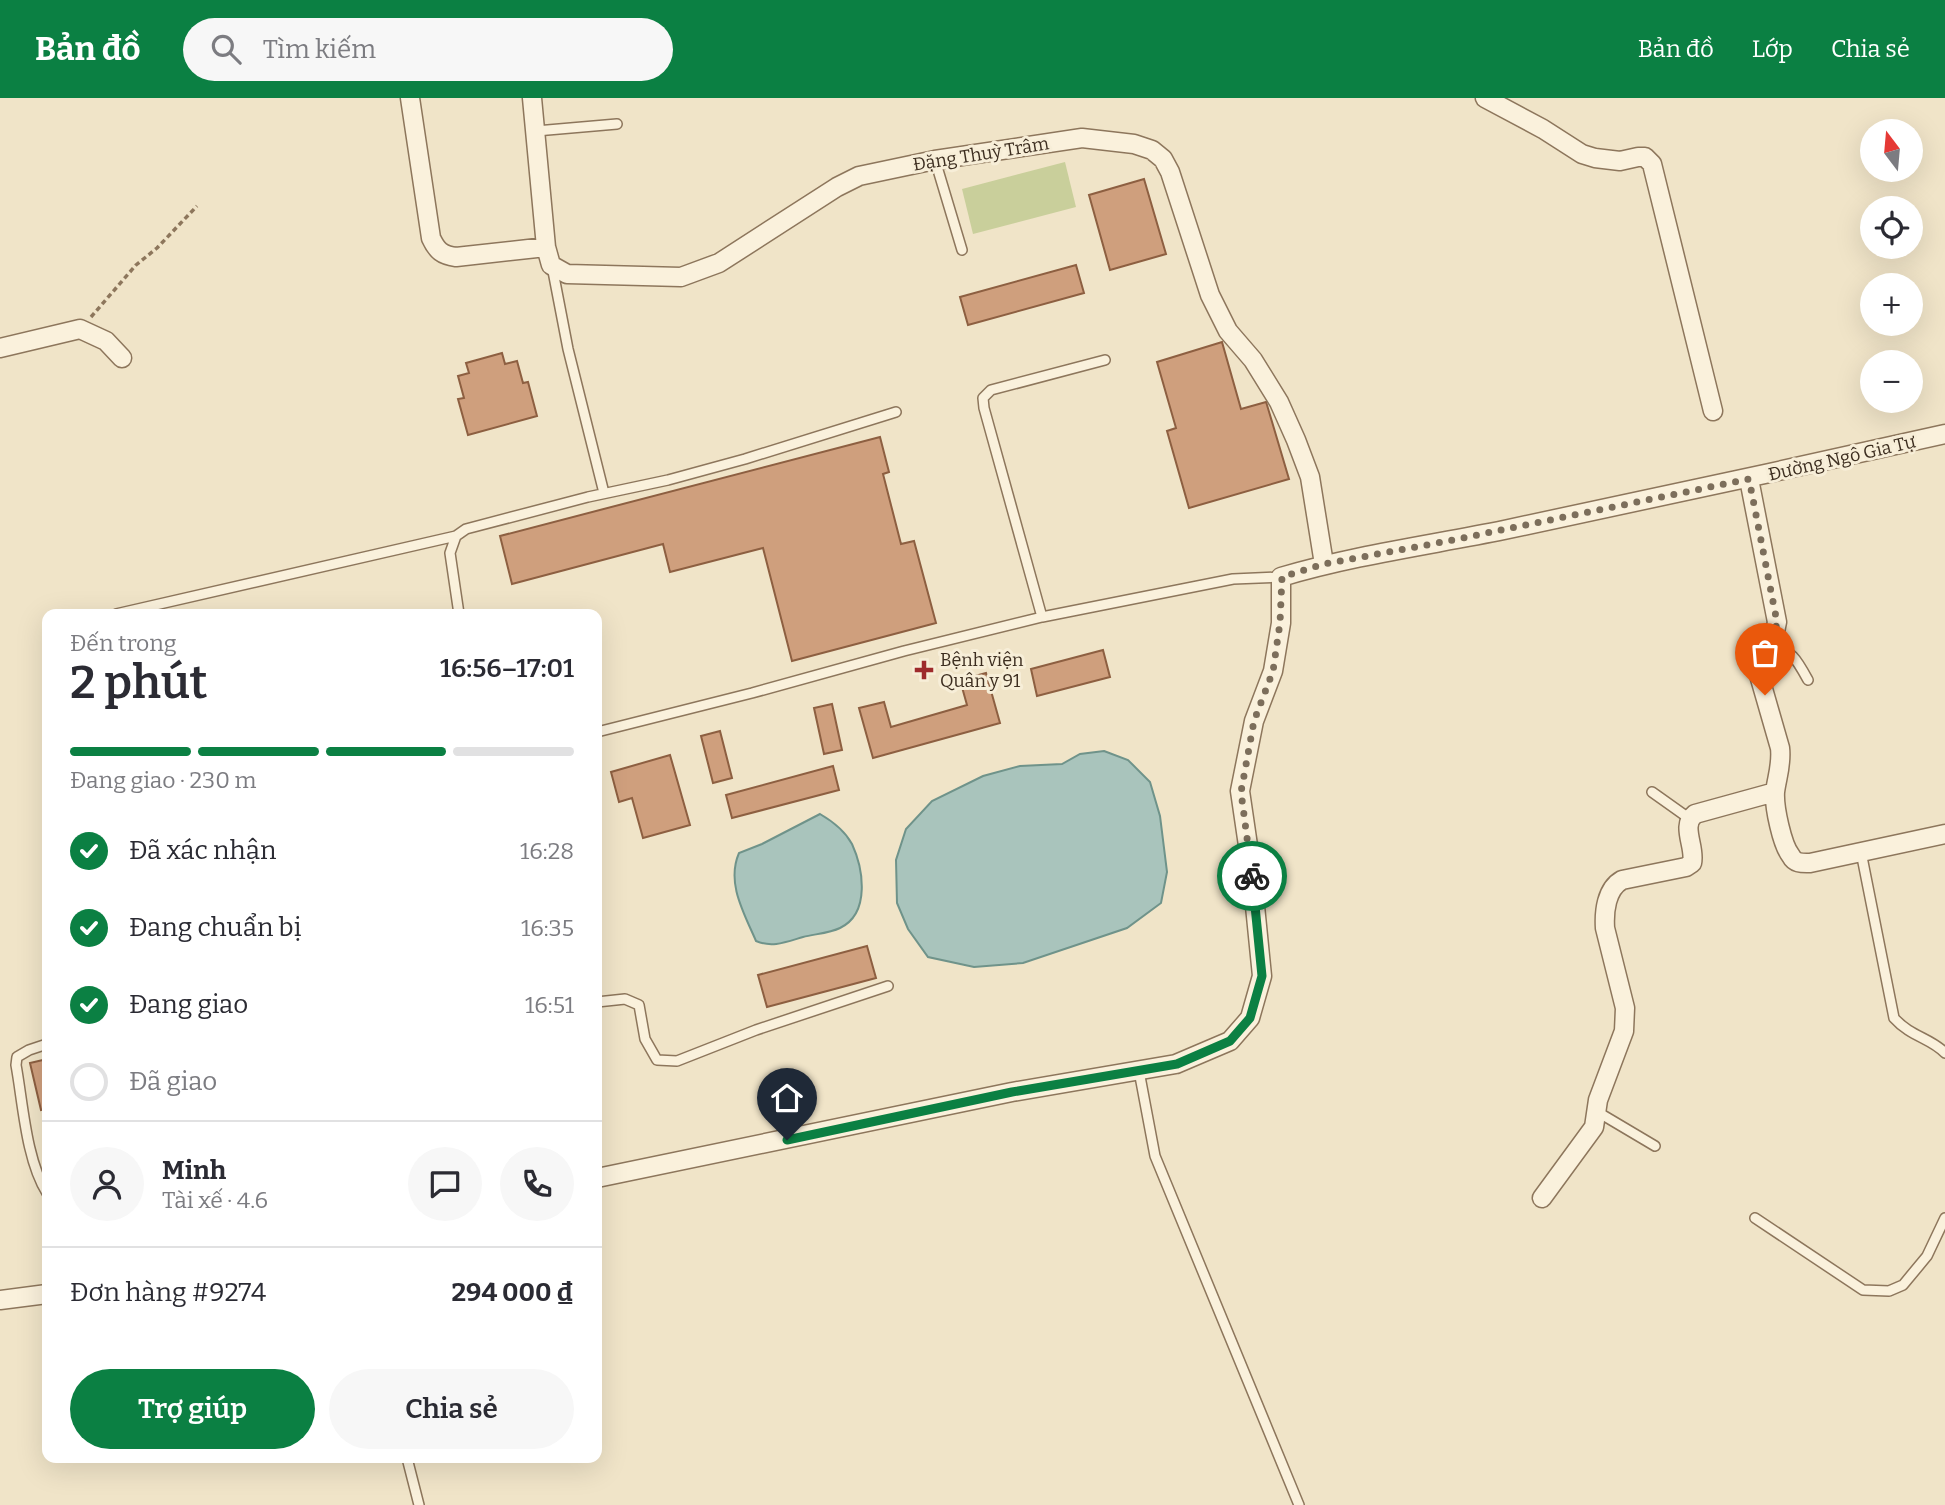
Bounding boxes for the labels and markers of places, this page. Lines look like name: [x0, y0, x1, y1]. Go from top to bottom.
pin: [1735, 623, 1795, 695]
place label: Bệnh viện Quân y 91: [940, 649, 1024, 692]
marker: Bệnh viện Quân y 91: [914, 660, 934, 680]
pin: [757, 1068, 817, 1140]

